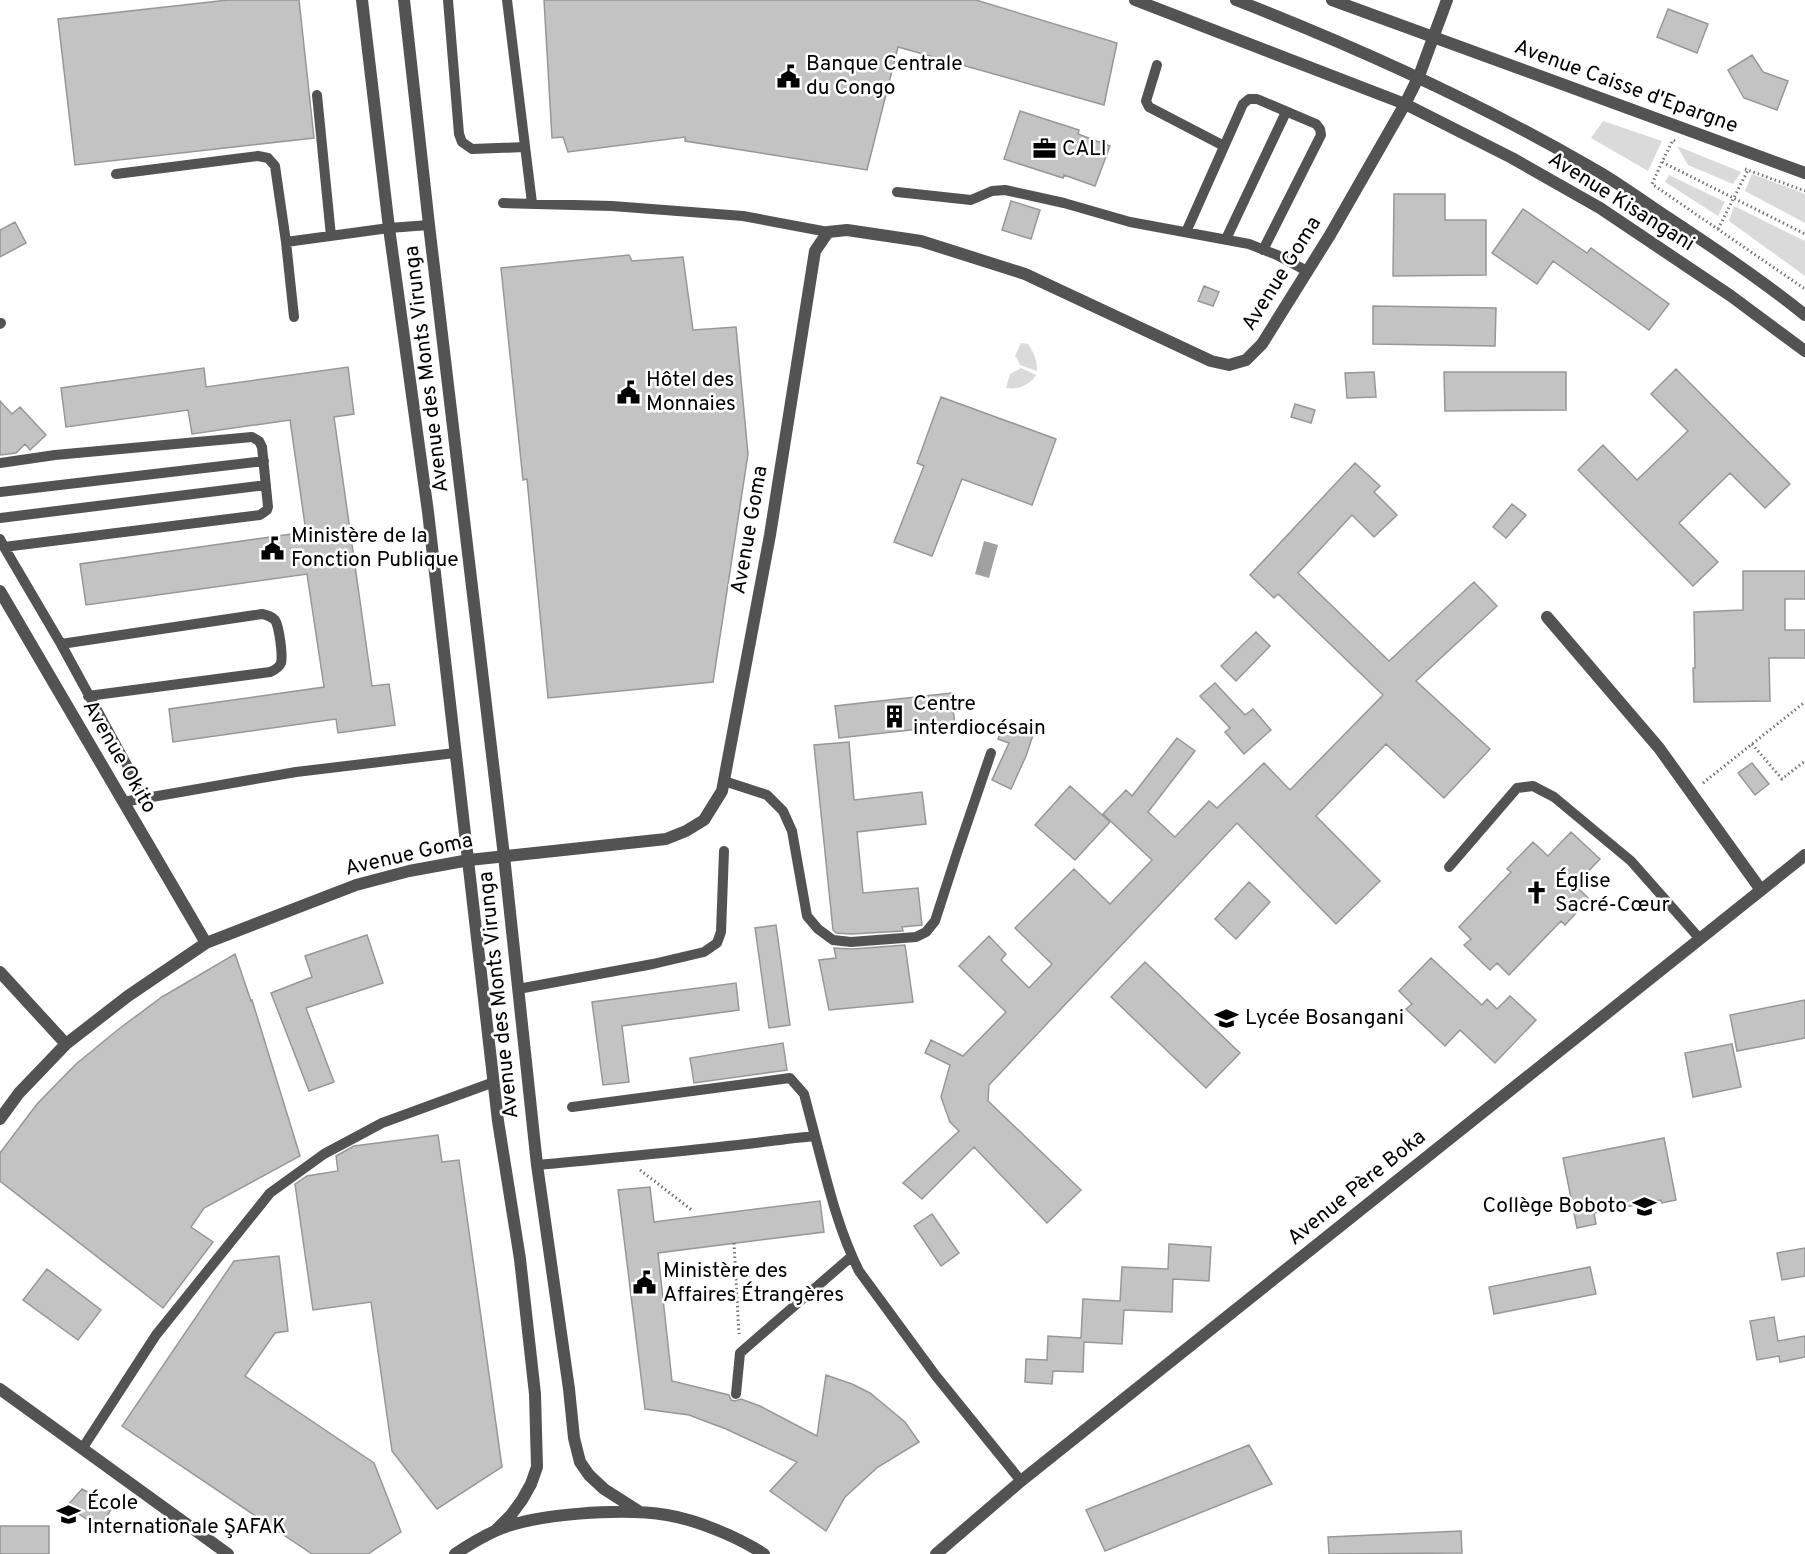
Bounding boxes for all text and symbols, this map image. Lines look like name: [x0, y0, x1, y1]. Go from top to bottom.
street label: Avenue Caisse d'Epargne: [1510, 34, 1742, 140]
place label: Banque Centrale du Congo: [806, 51, 963, 102]
public building icon: Banque Centrale du Congo: [775, 63, 801, 89]
office icon: CALI: [1031, 136, 1057, 162]
place label: CALI: [1062, 136, 1107, 163]
street label: Avenue Kisangani: [1543, 146, 1699, 258]
street label: Avenue Goma: [1236, 212, 1328, 336]
street label: Avenue des Monts Virunga: [398, 244, 456, 494]
place label: Hôtel des Monnaies: [646, 367, 736, 418]
public building icon: Hôtel des Monnaies: [615, 379, 641, 405]
street label: Avenue Goma: [725, 464, 775, 596]
place label: Ministère de la Fonction Publique: [291, 523, 459, 574]
public building icon: Ministère de la Fonction Publique: [260, 535, 286, 561]
place label: Centre interdiocésain: [913, 691, 1046, 742]
street label: Avenue Okito: [76, 696, 162, 818]
building icon: Centre interdiocésain: [882, 703, 908, 729]
street label: Avenue Goma: [343, 827, 475, 883]
place label: Église Sacré-Cœur: [1555, 867, 1670, 919]
street label: Avenue des Monts Virunga: [473, 870, 525, 1120]
church icon: Église Sacré-Cœur: [1524, 880, 1550, 906]
school or university icon: Lycée Bosangani: [1214, 1005, 1240, 1031]
place label: Lycée Bosangani: [1245, 1005, 1404, 1032]
street label: Avenue Père Boka: [1282, 1124, 1432, 1252]
place label: Collège Boboto: [1483, 1193, 1627, 1220]
school or university icon: Collège Boboto: [1632, 1193, 1658, 1219]
place label: Ministère des Affaires Étrangères: [663, 1258, 844, 1309]
public building icon: Ministère des Affaires Étrangères: [632, 1270, 658, 1296]
place label: École Internationale ŞAFAK: [87, 1489, 286, 1541]
school or university icon: École Internationale ŞAFAK: [56, 1502, 82, 1528]

